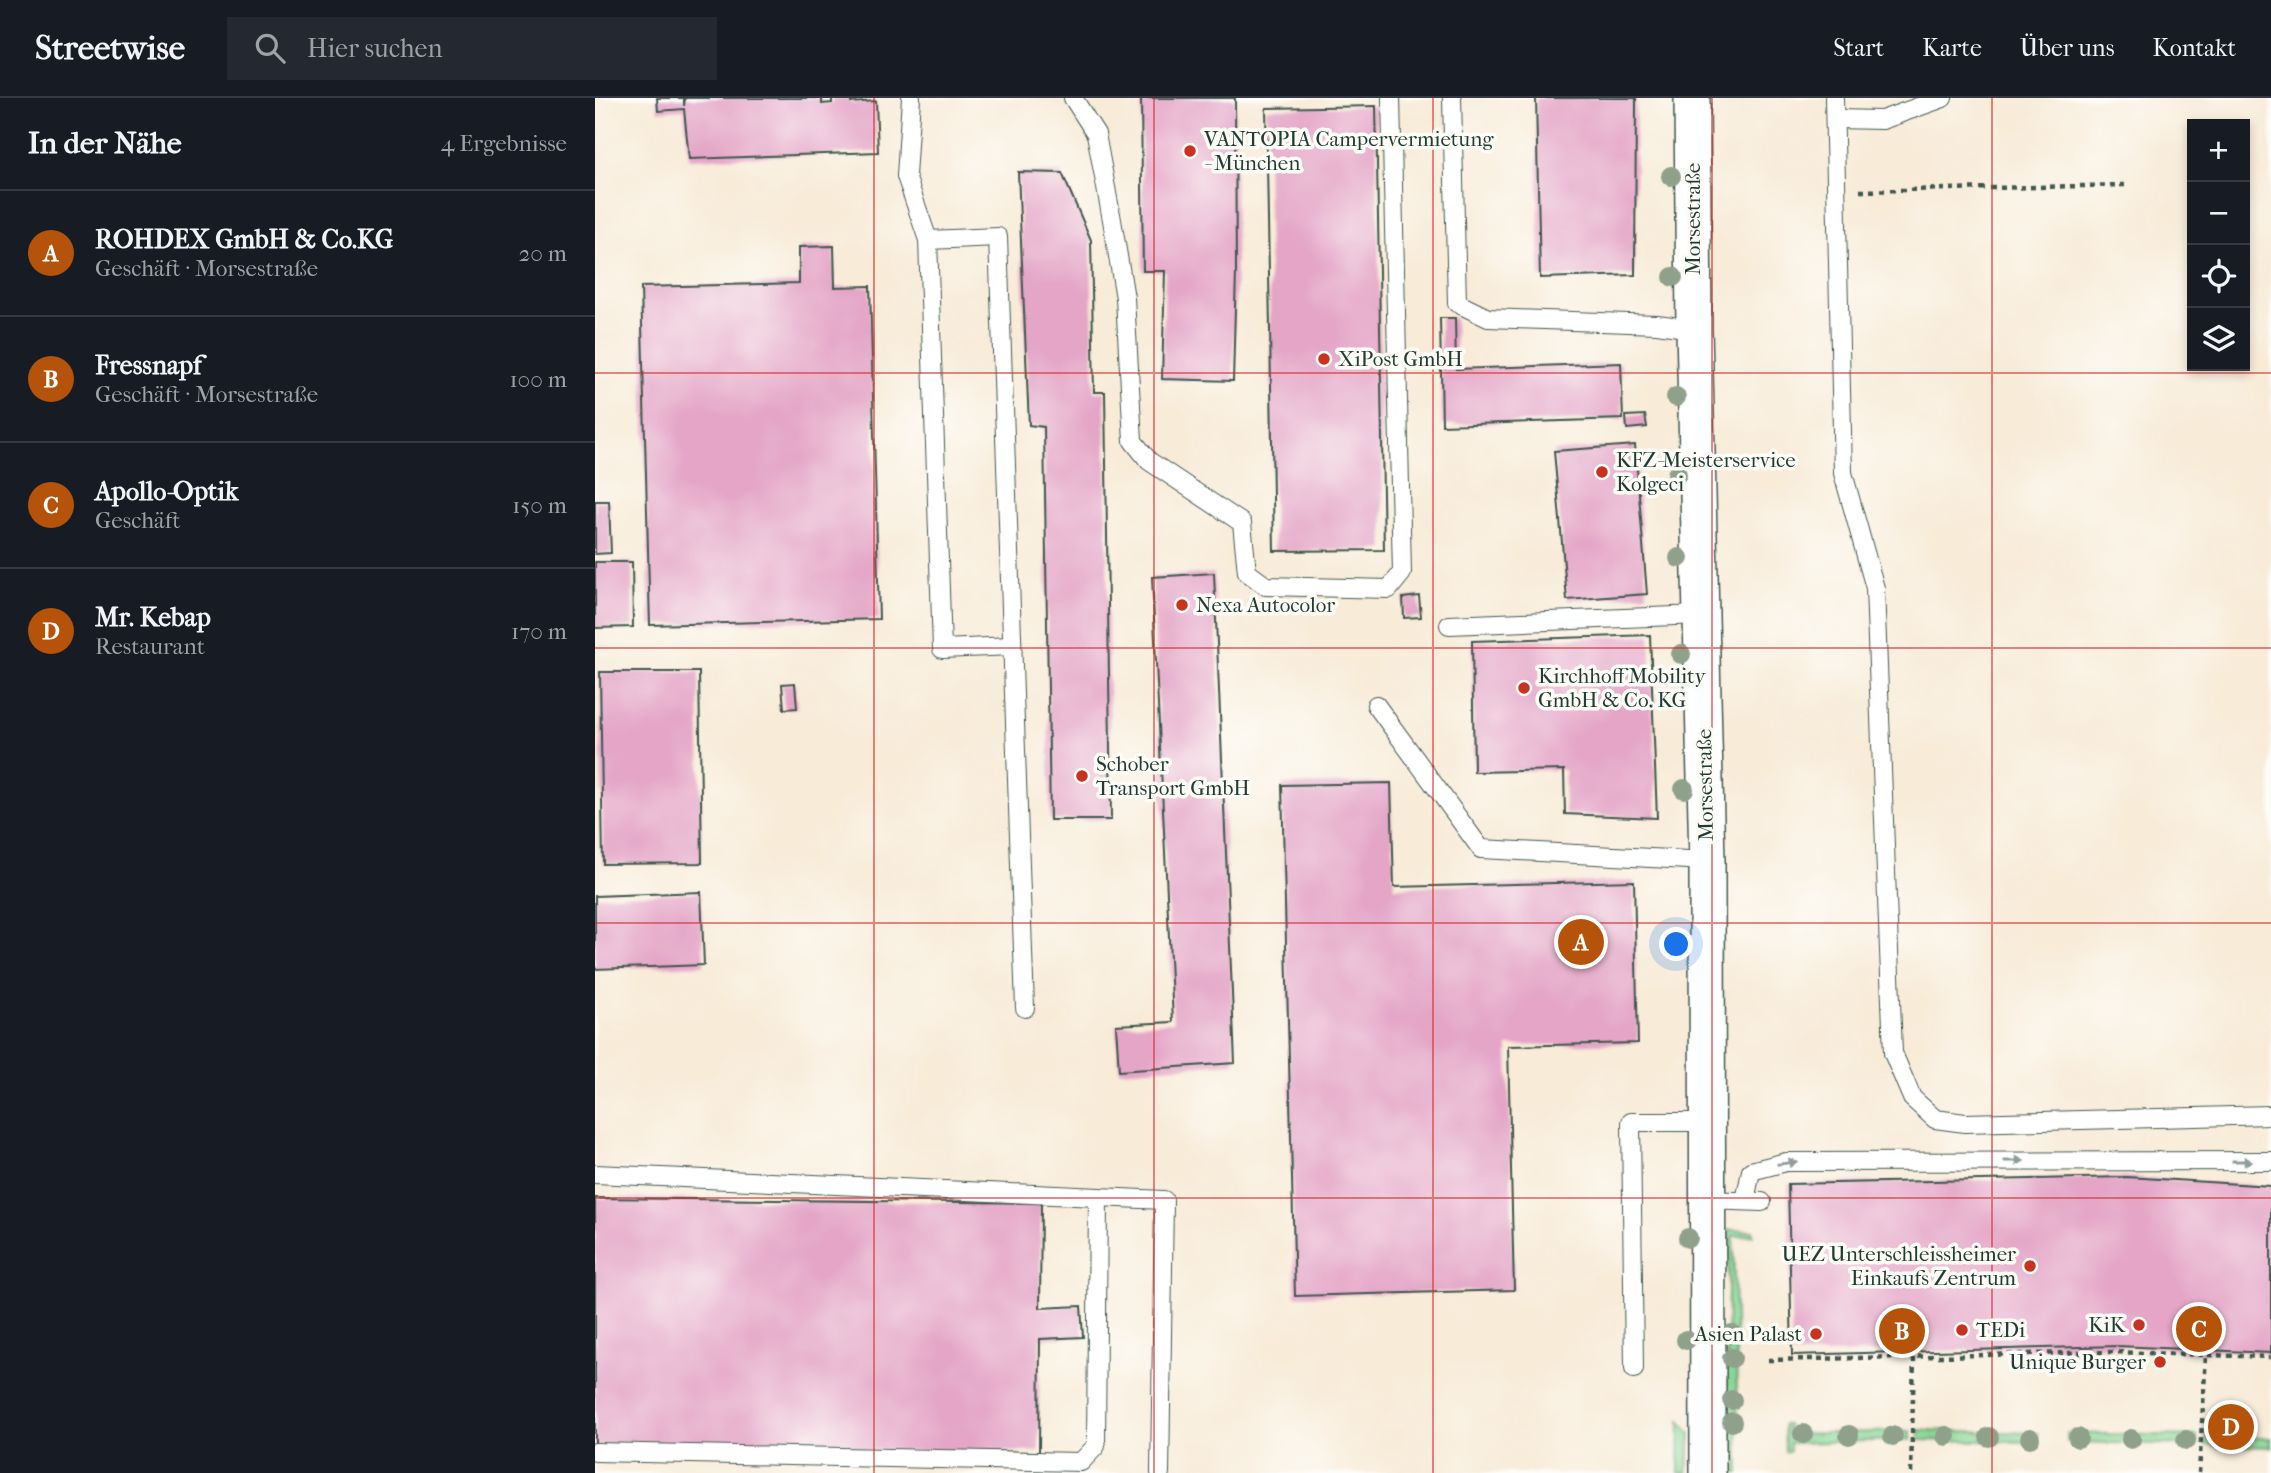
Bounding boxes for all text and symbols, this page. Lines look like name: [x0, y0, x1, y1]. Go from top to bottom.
search box: [227, 17, 717, 80]
text: Streetwise: [35, 29, 185, 68]
icon: search: [251, 29, 289, 67]
text: Hier suchen: [307, 33, 443, 64]
text: Start: [1833, 34, 1884, 62]
text: Karte: [1922, 34, 1982, 62]
text: Über uns: [2020, 34, 2115, 62]
text: Kontakt: [2153, 34, 2236, 62]
map controls: [2187, 119, 2250, 371]
button: +: [2187, 119, 2250, 182]
text: In der Nähe: [28, 126, 182, 161]
place label: VANTOPIA Campervermietung - München: [1203, 127, 1494, 175]
text: 4 Ergebnisse: [441, 130, 567, 157]
marker: VANTOPIA Campervermietung - München: [1182, 143, 1198, 159]
street label: Morsestraße: [1681, 163, 1705, 275]
button: −: [2187, 182, 2250, 245]
text: ROHDEX GmbH & Co.KG: [95, 224, 393, 255]
text: A: [44, 240, 58, 267]
text: 20 m: [518, 240, 567, 267]
button: locate: [2187, 245, 2250, 308]
text: Geschäft · Morsestraße: [95, 255, 318, 282]
button: layers: [2187, 308, 2250, 371]
place label: XiPost GmbH: [1338, 347, 1463, 371]
text: Fressnapf: [95, 350, 202, 381]
marker: XiPost GmbH: [1316, 351, 1332, 367]
text: B: [44, 366, 58, 393]
text: 100 m: [509, 366, 567, 393]
text: Geschäft · Morsestraße: [95, 381, 318, 408]
place label: KFZ-Meisterservice Kolgeci: [1616, 448, 1796, 496]
marker: KFZ-Meisterservice Kolgeci: [1594, 464, 1610, 480]
text: Apollo-Optik: [95, 476, 238, 507]
text: C: [43, 492, 59, 519]
text: 150 m: [512, 492, 567, 519]
text: Geschäft: [95, 507, 181, 534]
place label: Nexa Autocolor: [1196, 593, 1335, 617]
marker: Nexa Autocolor: [1174, 597, 1190, 613]
text: Mr. Kebap: [95, 602, 211, 633]
text: D: [42, 618, 60, 645]
text: 170 m: [511, 618, 567, 645]
text: Restaurant: [95, 633, 205, 660]
place label: Kirchhoff Mobility GmbH & Co. KG: [1538, 664, 1707, 712]
marker: Kirchhoff Mobility GmbH & Co. KG: [1516, 680, 1532, 696]
street label: Morsestraße: [1692, 729, 1718, 841]
place label: Schober Transport GmbH: [1096, 752, 1250, 800]
marker: Schober Transport GmbH: [1074, 768, 1090, 784]
pin: A: [1558, 916, 1604, 968]
your location: [1659, 927, 1693, 961]
one-way arrow: [2004, 1155, 2026, 1167]
one-way arrow: [2231, 1155, 2253, 1167]
one-way arrow: [1776, 1158, 1798, 1169]
place label: UEZ Unterschleissheimer Einkaufs Zentrum: [1782, 1242, 2017, 1290]
marker: UEZ Unterschleissheimer Einkaufs Zentrum: [2022, 1258, 2038, 1274]
pin: C: [2176, 1303, 2222, 1355]
pin: B: [1879, 1305, 1925, 1357]
place label: KiK: [2088, 1313, 2127, 1337]
marker: KiK: [2131, 1317, 2147, 1333]
place label: TEDi: [1976, 1318, 2025, 1342]
place label: Asien Palast: [1694, 1322, 1803, 1346]
marker: TEDi: [1954, 1322, 1970, 1338]
marker: Asien Palast: [1808, 1326, 1824, 1342]
place label: Unique Burger: [2009, 1350, 2146, 1374]
marker: Unique Burger: [2152, 1354, 2168, 1370]
pin: D: [2208, 1401, 2254, 1453]

